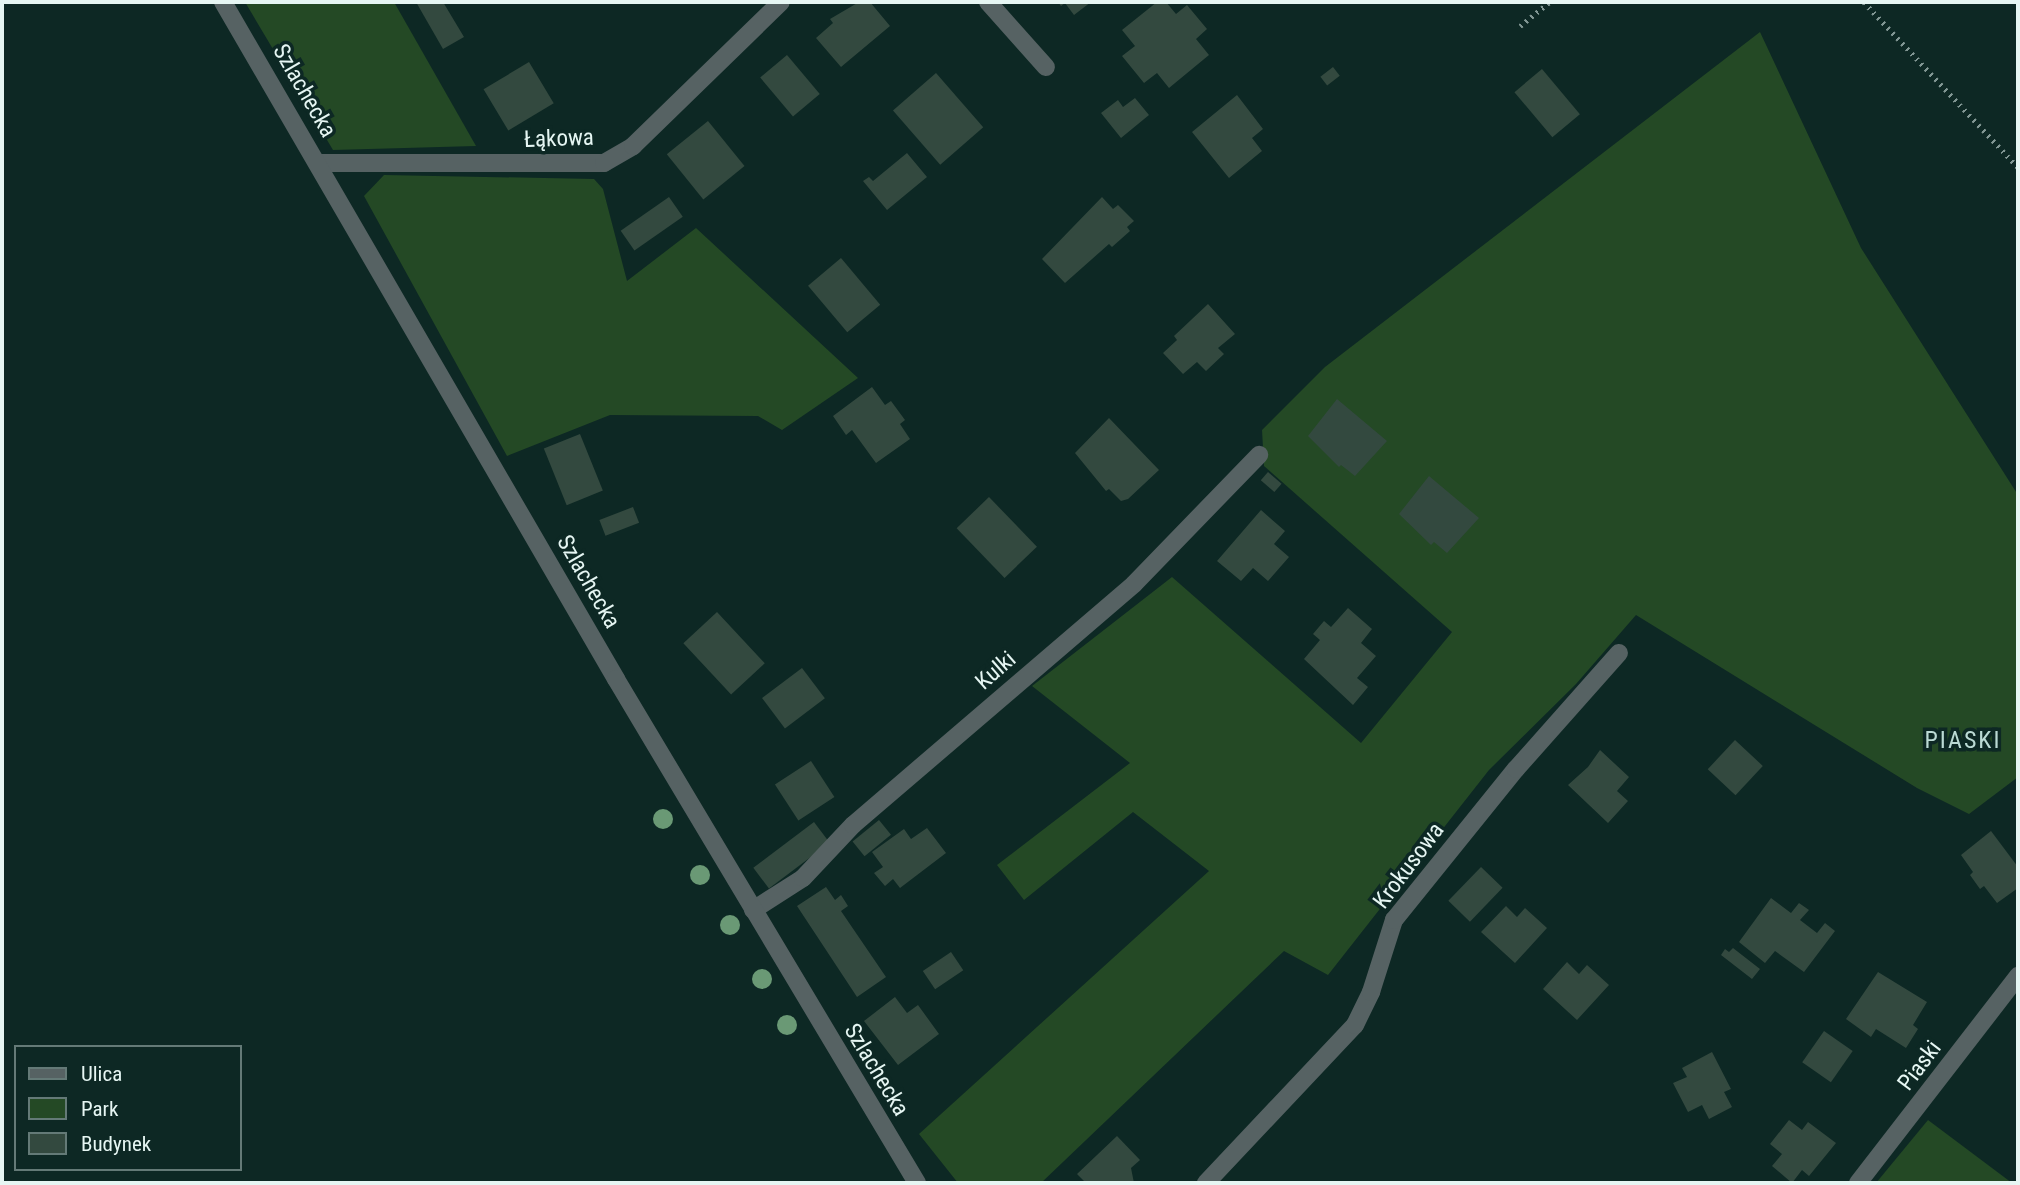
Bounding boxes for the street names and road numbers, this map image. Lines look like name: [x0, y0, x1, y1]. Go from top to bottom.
street label: Szlachecka: [266, 40, 342, 142]
street label: Łąkowa: [524, 124, 594, 154]
street label: Szlachecka: [550, 531, 626, 633]
street label: Kulki: [970, 646, 1022, 696]
street label: Krokusowa: [1368, 818, 1450, 914]
street label: Szlachecka: [838, 1019, 914, 1121]
street label: Piaski: [1892, 1036, 1948, 1096]

